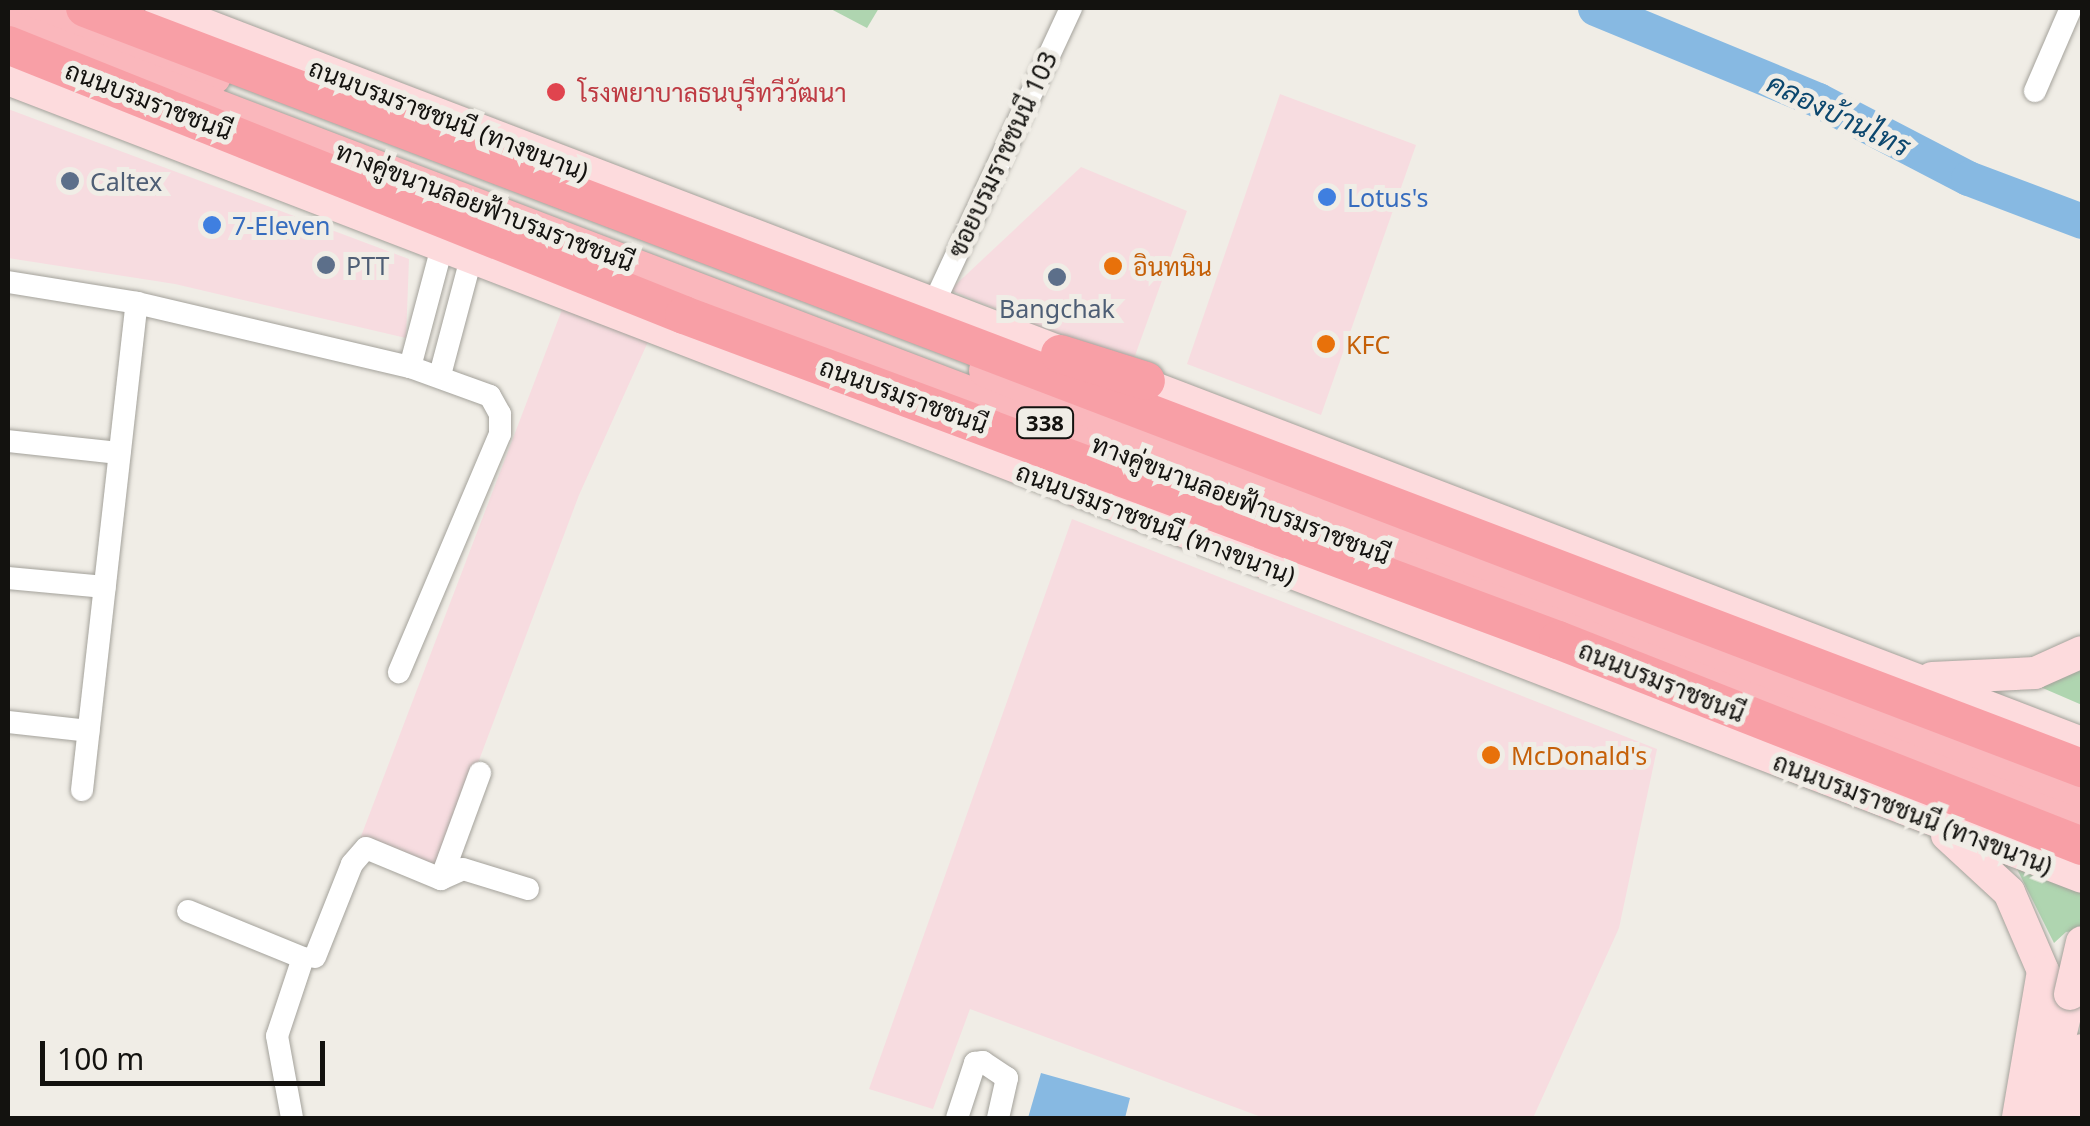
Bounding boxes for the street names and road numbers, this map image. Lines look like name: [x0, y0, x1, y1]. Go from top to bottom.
street label: ซอยบรมราชชนนี 103: [941, 46, 1063, 262]
street label: ถนนบรมราชชนนี (ทางขนาน): [305, 52, 593, 186]
street label: ถนนบรมราชชนนี: [61, 54, 237, 146]
street label: ทางคู่ขนานลอยฟ้าบรมราชชนนี: [331, 135, 639, 277]
street label: ถนนบรมราชชนนี: [816, 351, 992, 439]
road number: 338: [1015, 406, 1075, 440]
street label: ทางคู่ขนานลอยฟ้าบรมราชชนนี: [1087, 428, 1395, 570]
street label: ถนนบรมราชชนนี (ทางขนาน): [1012, 456, 1300, 590]
street label: ถนนบรมราชชนนี: [1575, 634, 1749, 728]
street label: ถนนบรมราชชนนี (ทางขนาน): [1769, 746, 2057, 880]

